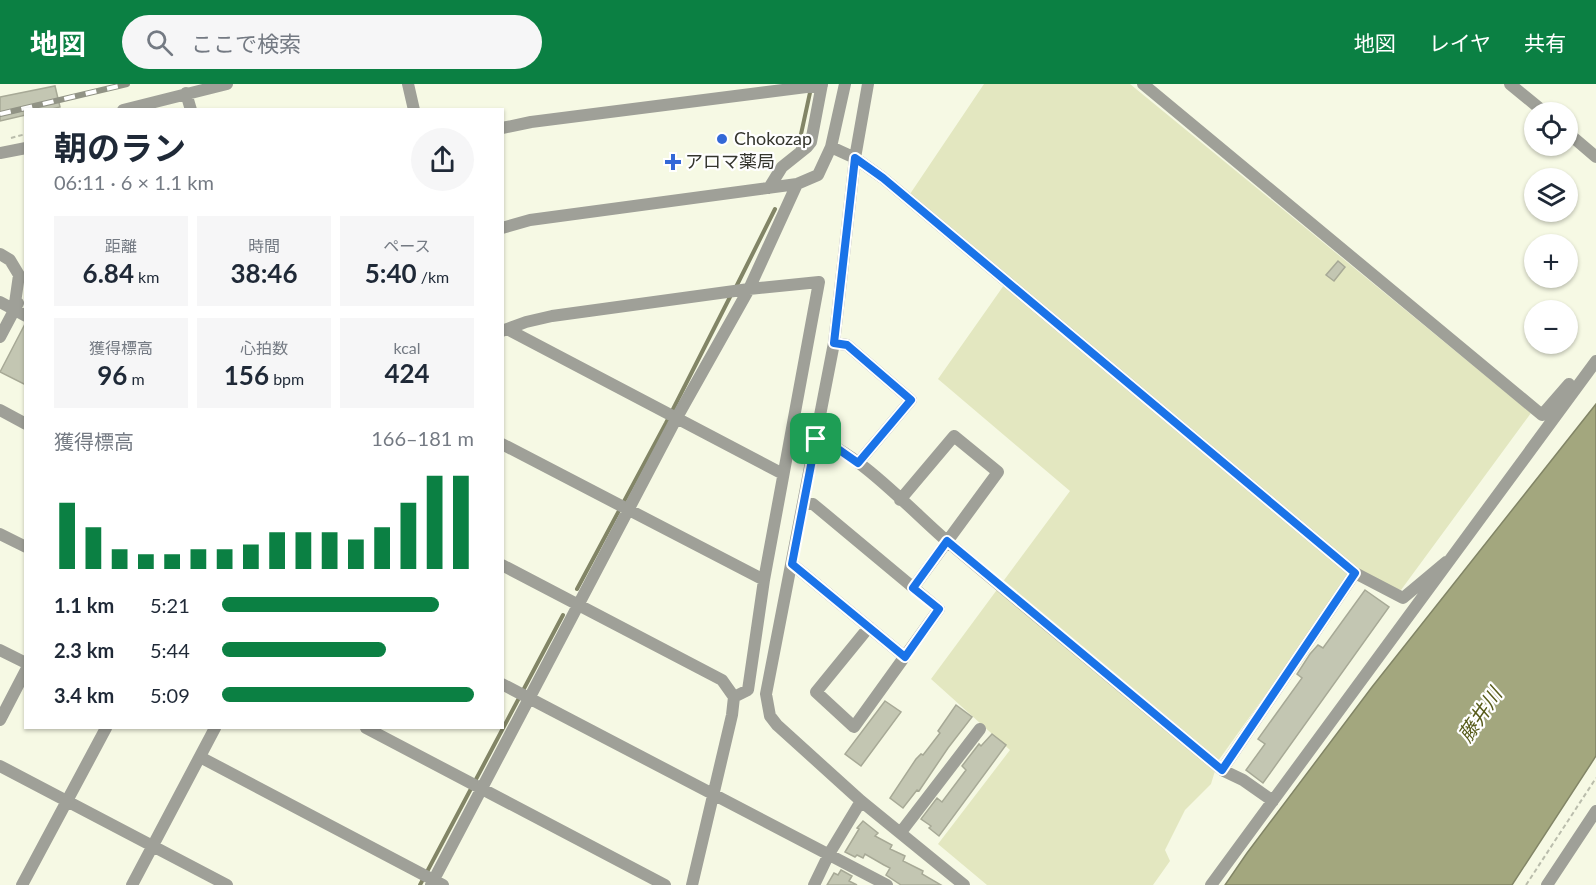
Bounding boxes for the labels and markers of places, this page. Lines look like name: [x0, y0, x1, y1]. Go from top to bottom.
place label: Chokozap: [734, 127, 812, 149]
marker: Chokozap: [715, 132, 729, 146]
place label: アロマ薬局: [685, 150, 775, 172]
marker: アロマ薬局: [666, 155, 680, 169]
pin: [790, 413, 841, 464]

